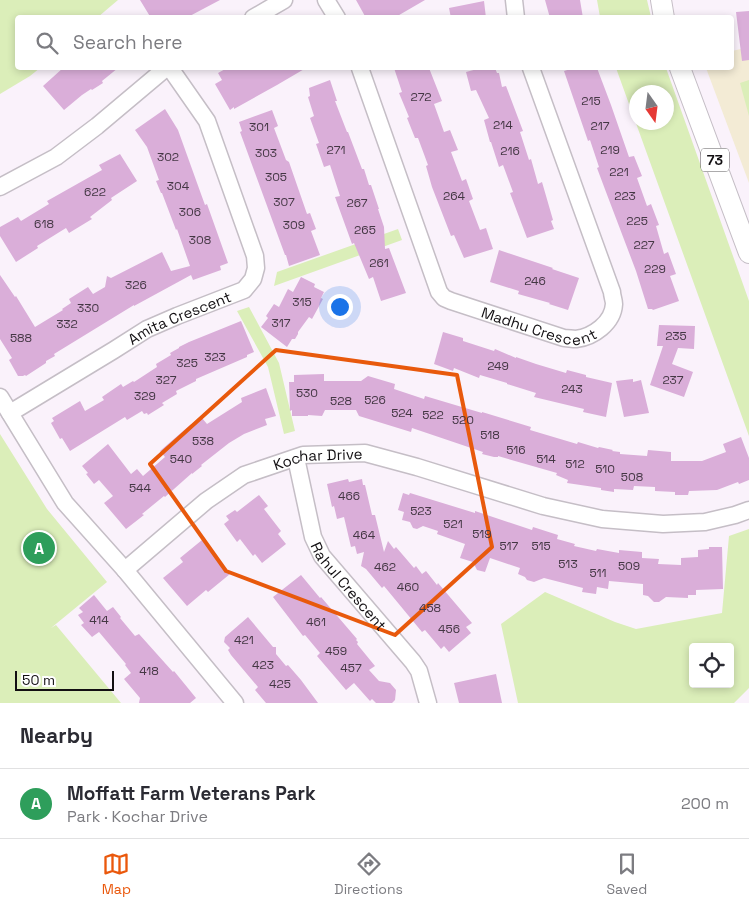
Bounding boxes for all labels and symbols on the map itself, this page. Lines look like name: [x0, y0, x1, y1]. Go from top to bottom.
north arrow: [629, 85, 674, 130]
house number: 272: [410, 89, 432, 105]
house number: 215: [581, 93, 601, 109]
house number: 214: [493, 117, 513, 133]
house number: 217: [590, 118, 610, 134]
house number: 301: [249, 119, 269, 135]
house number: 271: [327, 142, 345, 158]
house number: 219: [600, 142, 620, 158]
house number: 216: [500, 143, 520, 159]
house number: 303: [255, 145, 277, 161]
road number: 73: [701, 148, 729, 172]
house number: 302: [157, 149, 179, 165]
house number: 221: [609, 164, 629, 180]
house number: 305: [265, 169, 287, 185]
house number: 304: [167, 178, 190, 194]
house number: 622: [84, 184, 106, 200]
house number: 264: [443, 188, 466, 204]
house number: 223: [614, 188, 636, 204]
house number: 307: [273, 194, 295, 210]
house number: 267: [346, 195, 368, 211]
house number: 306: [179, 204, 201, 220]
house number: 225: [626, 213, 648, 229]
house number: 618: [34, 216, 54, 232]
house number: 309: [283, 217, 305, 233]
house number: 265: [354, 222, 376, 238]
house number: 308: [189, 232, 211, 248]
house number: 227: [633, 237, 655, 253]
house number: 261: [369, 255, 389, 271]
house number: 229: [644, 261, 666, 277]
house number: 246: [524, 273, 546, 289]
house number: 326: [125, 277, 147, 293]
street label: Amita Crescent: [124, 286, 234, 348]
house number: 315: [292, 294, 312, 310]
your location: [327, 294, 353, 320]
house number: 330: [77, 300, 99, 316]
street label: Madhu Crescent: [479, 302, 600, 349]
house number: 317: [272, 315, 291, 331]
house number: 332: [56, 316, 78, 332]
house number: 235: [665, 328, 687, 344]
house number: 588: [10, 330, 32, 346]
house number: 323: [204, 349, 226, 365]
house number: 325: [176, 355, 198, 371]
house number: 249: [487, 358, 509, 374]
house number: 327: [155, 372, 177, 388]
house number: 237: [662, 372, 684, 388]
house number: 243: [561, 381, 583, 397]
house number: 530: [296, 385, 318, 401]
house number: 329: [134, 388, 156, 404]
house number: 526: [364, 392, 386, 408]
house number: 528: [330, 393, 352, 409]
house number: 524: [391, 405, 413, 421]
house number: 522: [422, 407, 444, 423]
house number: 520: [452, 412, 474, 428]
house number: 518: [480, 427, 500, 443]
house number: 538: [192, 433, 214, 449]
house number: 516: [506, 442, 526, 458]
street label: Kochar Drive: [271, 444, 363, 474]
house number: 540: [170, 451, 192, 467]
house number: 514: [536, 451, 556, 467]
house number: 512: [565, 456, 585, 472]
house number: 510: [595, 461, 615, 477]
house number: 508: [621, 469, 643, 485]
house number: 544: [129, 480, 152, 496]
house number: 466: [338, 488, 360, 504]
house number: 523: [410, 503, 432, 519]
house number: 521: [443, 516, 463, 532]
house number: 519: [472, 526, 492, 542]
house number: 464: [353, 527, 376, 543]
pin: A: [23, 529, 55, 567]
house number: 517: [500, 538, 519, 554]
house number: 515: [531, 538, 551, 554]
street label: Rahul Crescent: [307, 539, 391, 634]
house number: 513: [558, 556, 578, 572]
house number: 509: [618, 558, 640, 574]
house number: 462: [374, 559, 396, 575]
house number: 511: [589, 565, 607, 581]
house number: 460: [397, 579, 419, 595]
house number: 458: [419, 600, 441, 616]
house number: 414: [89, 612, 109, 628]
house number: 461: [306, 614, 326, 630]
house number: 456: [438, 621, 460, 637]
house number: 421: [234, 632, 254, 648]
house number: 459: [325, 643, 347, 659]
house number: 423: [252, 657, 274, 673]
house number: 457: [340, 660, 362, 676]
house number: 418: [139, 663, 159, 679]
scale bar: [15, 668, 114, 691]
house number: 425: [269, 676, 291, 692]

